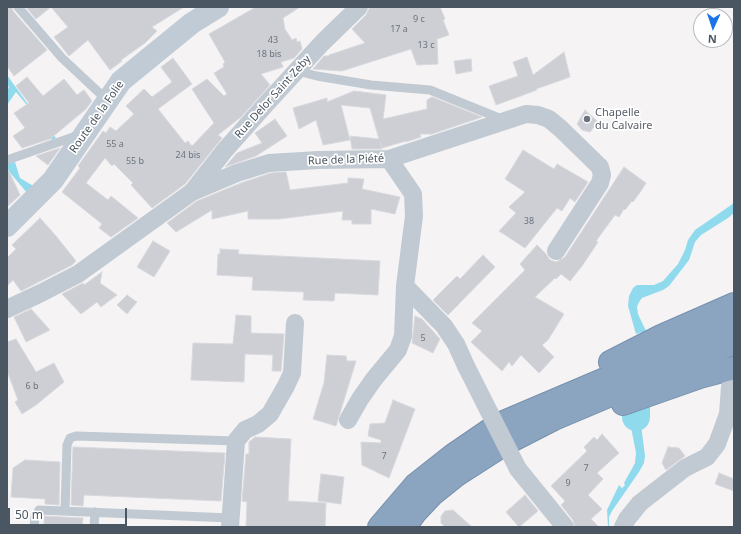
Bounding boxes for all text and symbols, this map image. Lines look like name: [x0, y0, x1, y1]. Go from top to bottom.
north arrow: [693, 8, 733, 48]
house number: 9 c: [413, 14, 425, 24]
house number: 17 a: [390, 24, 408, 34]
text: N: [708, 32, 717, 47]
house number: 43: [268, 35, 278, 45]
house number: 13 c: [418, 40, 434, 50]
house number: 18 bis: [257, 49, 281, 59]
street label: Rue Delor Saint Zeby: [232, 53, 314, 141]
street label: Route de la Folie: [67, 78, 127, 156]
place label: Chapelle du Calvaire: [595, 106, 653, 132]
marker: Chapelle du Calvaire: [582, 114, 592, 124]
house number: 55 a: [106, 139, 124, 149]
house number: 24 bis: [176, 150, 200, 160]
street label: Rue de la Piété: [308, 152, 384, 168]
house number: 55 b: [126, 156, 144, 166]
house number: 38: [524, 216, 534, 226]
house number: 5: [420, 333, 426, 343]
house number: 6 b: [25, 381, 39, 391]
house number: 7: [381, 451, 387, 461]
house number: 7: [583, 463, 589, 473]
house number: 9: [565, 478, 571, 488]
scale bar: [10, 500, 129, 526]
text: 50 m: [15, 506, 43, 523]

